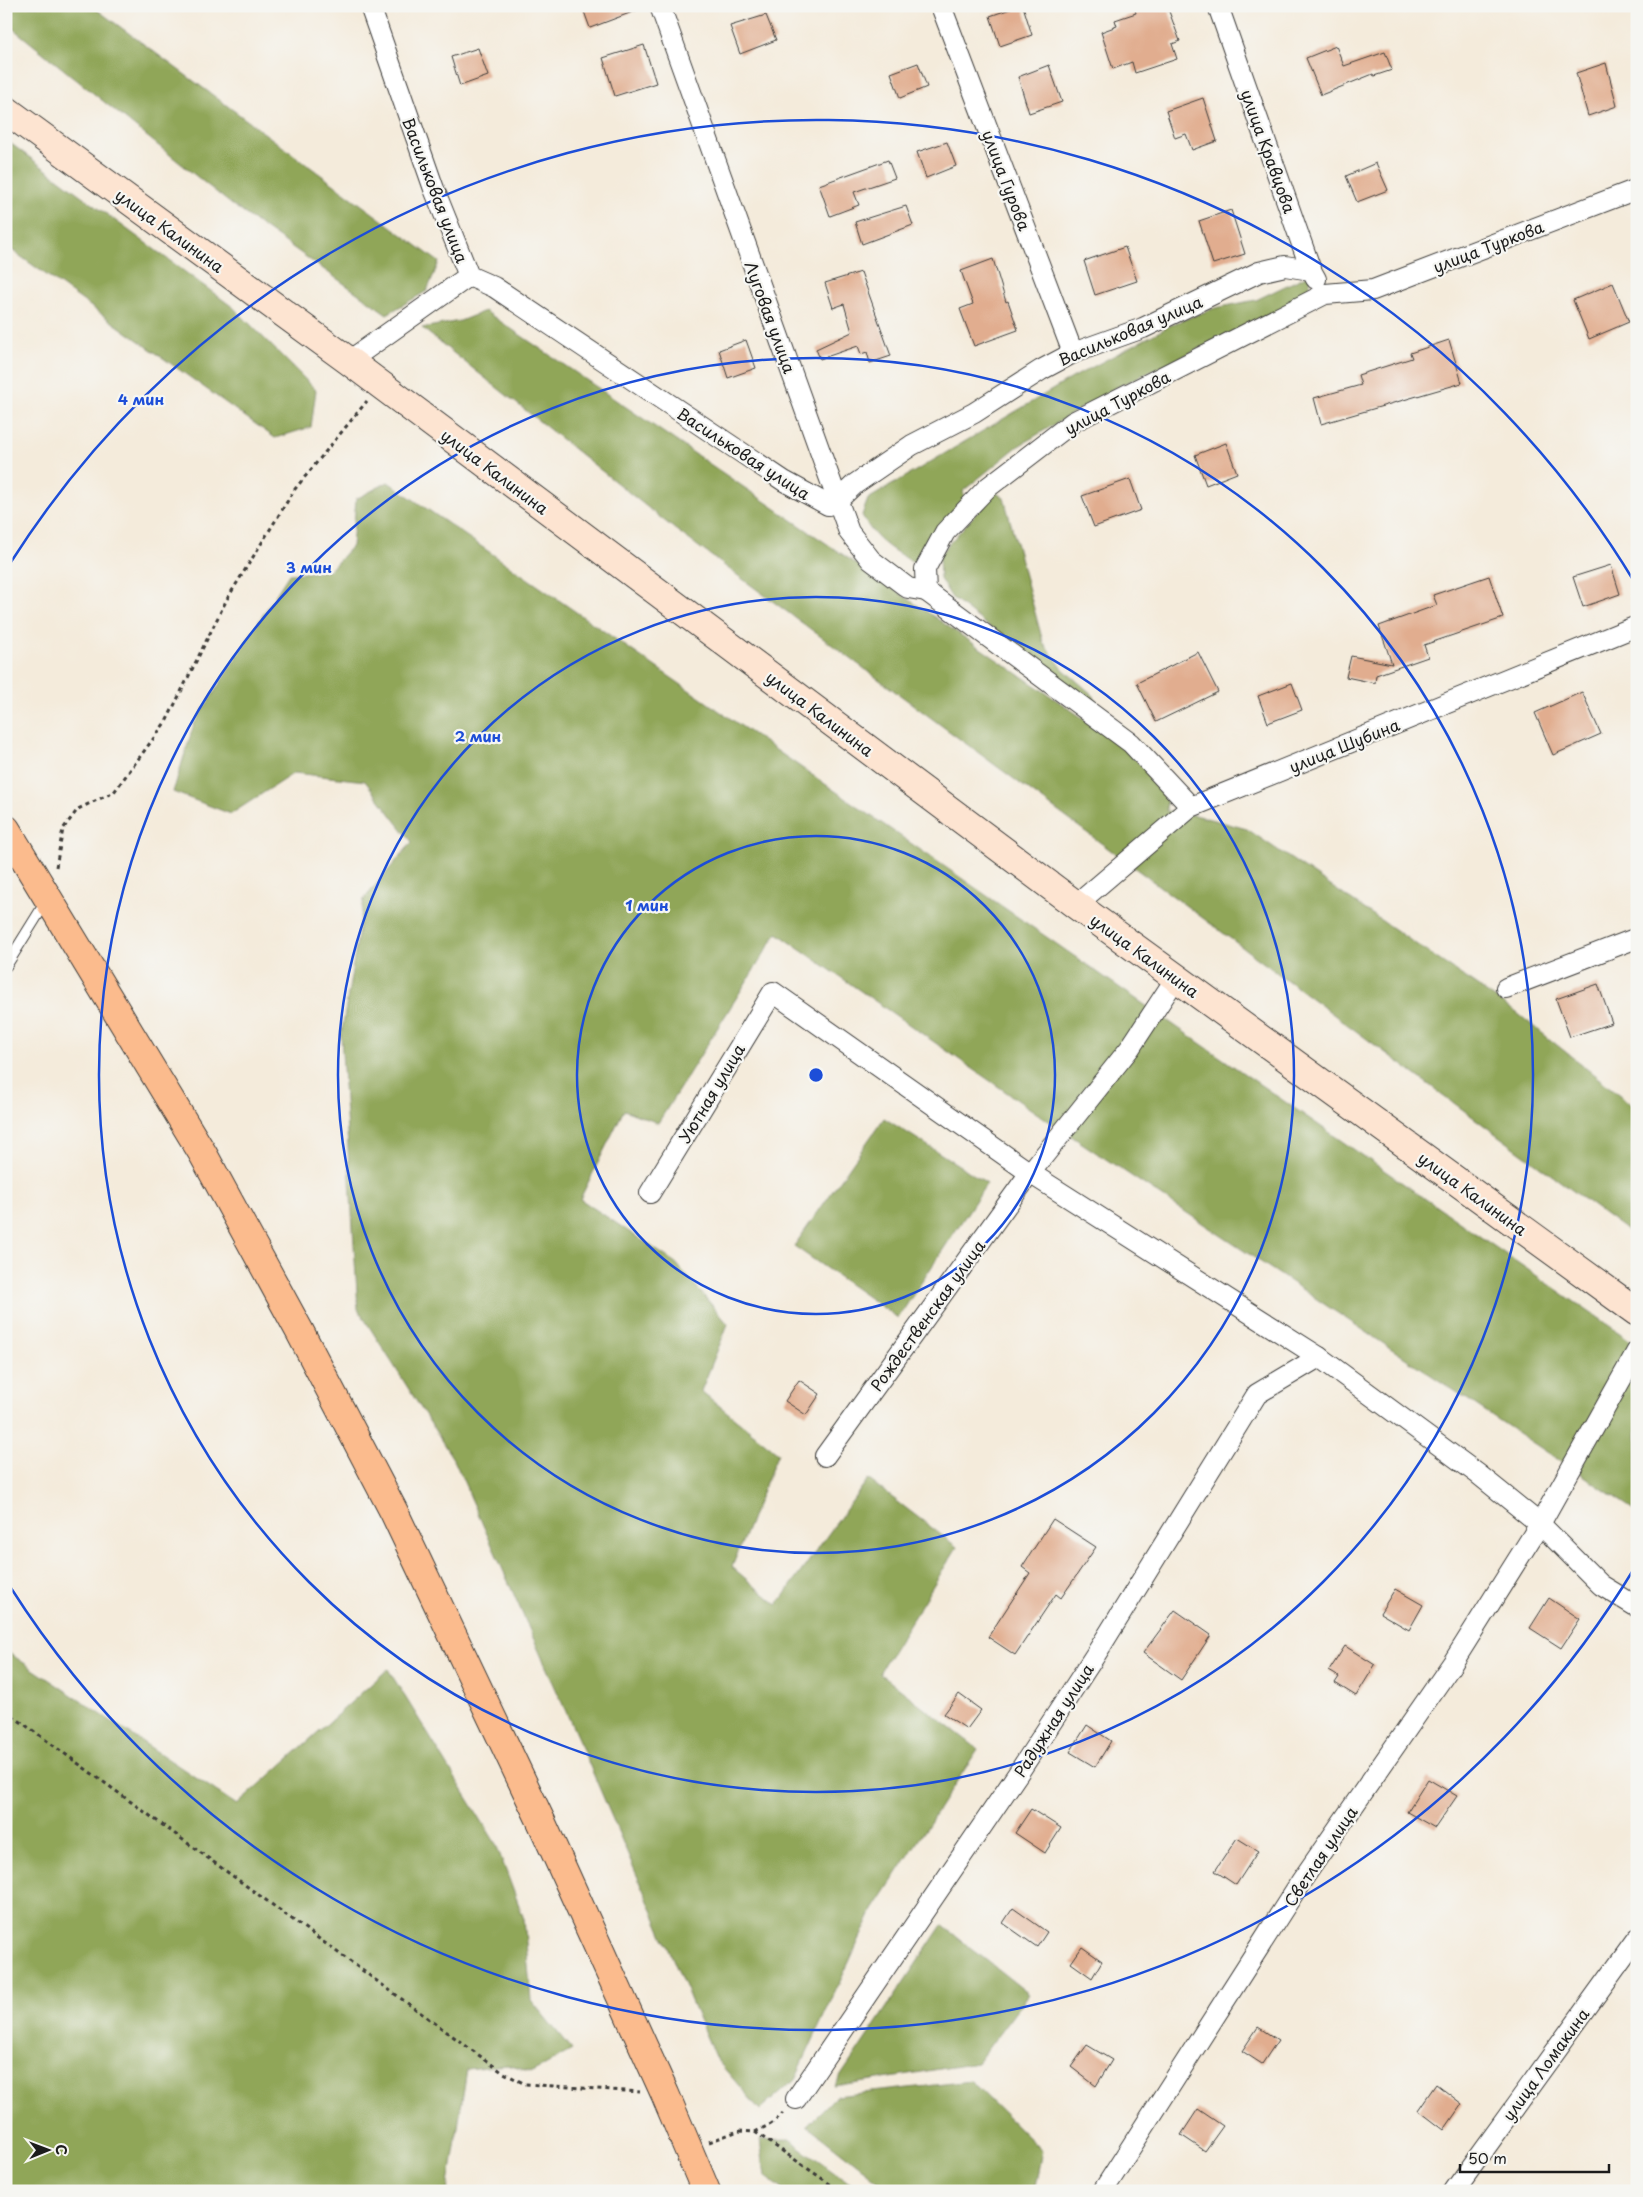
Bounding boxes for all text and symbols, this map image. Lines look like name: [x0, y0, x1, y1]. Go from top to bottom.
street label: улица Кравцова: [1235, 86, 1303, 216]
street label: Васильковая улица: [397, 114, 475, 266]
street label: улица Гурова: [977, 126, 1037, 234]
street label: улица Калинина: [111, 182, 229, 278]
street label: улица Туркова: [1429, 214, 1547, 278]
street label: Луговая улица: [740, 258, 802, 376]
street label: Васильковая улица: [1054, 289, 1206, 371]
street label: улица Туркова: [1060, 364, 1174, 440]
text: 4 мин: [118, 387, 164, 410]
street label: Васильковая улица: [673, 401, 815, 505]
street label: улица Калинина: [436, 423, 554, 519]
text: 3 мин: [286, 555, 332, 578]
street label: улица Калинина: [761, 665, 879, 761]
street label: улица Шубина: [1285, 712, 1403, 778]
text: 2 мин: [455, 724, 502, 747]
text: 1 мин: [625, 893, 669, 916]
street label: улица Калинина: [1086, 907, 1204, 1003]
street label: Уютная улица: [672, 1039, 750, 1147]
centre of rings: [807, 1066, 825, 1084]
street label: улица Калинина: [1414, 1145, 1532, 1241]
street label: Рождественская улица: [864, 1234, 990, 1396]
street label: Радужная улица: [1007, 1659, 1099, 1781]
street label: Светлая улица: [1277, 1801, 1363, 1911]
street label: улица Ломакина: [1496, 2003, 1594, 2125]
north arrow: [22, 2124, 72, 2174]
scale bar: [1460, 2142, 1609, 2174]
text: С: [51, 2144, 72, 2155]
text: 50 m: [1468, 2146, 1507, 2169]

